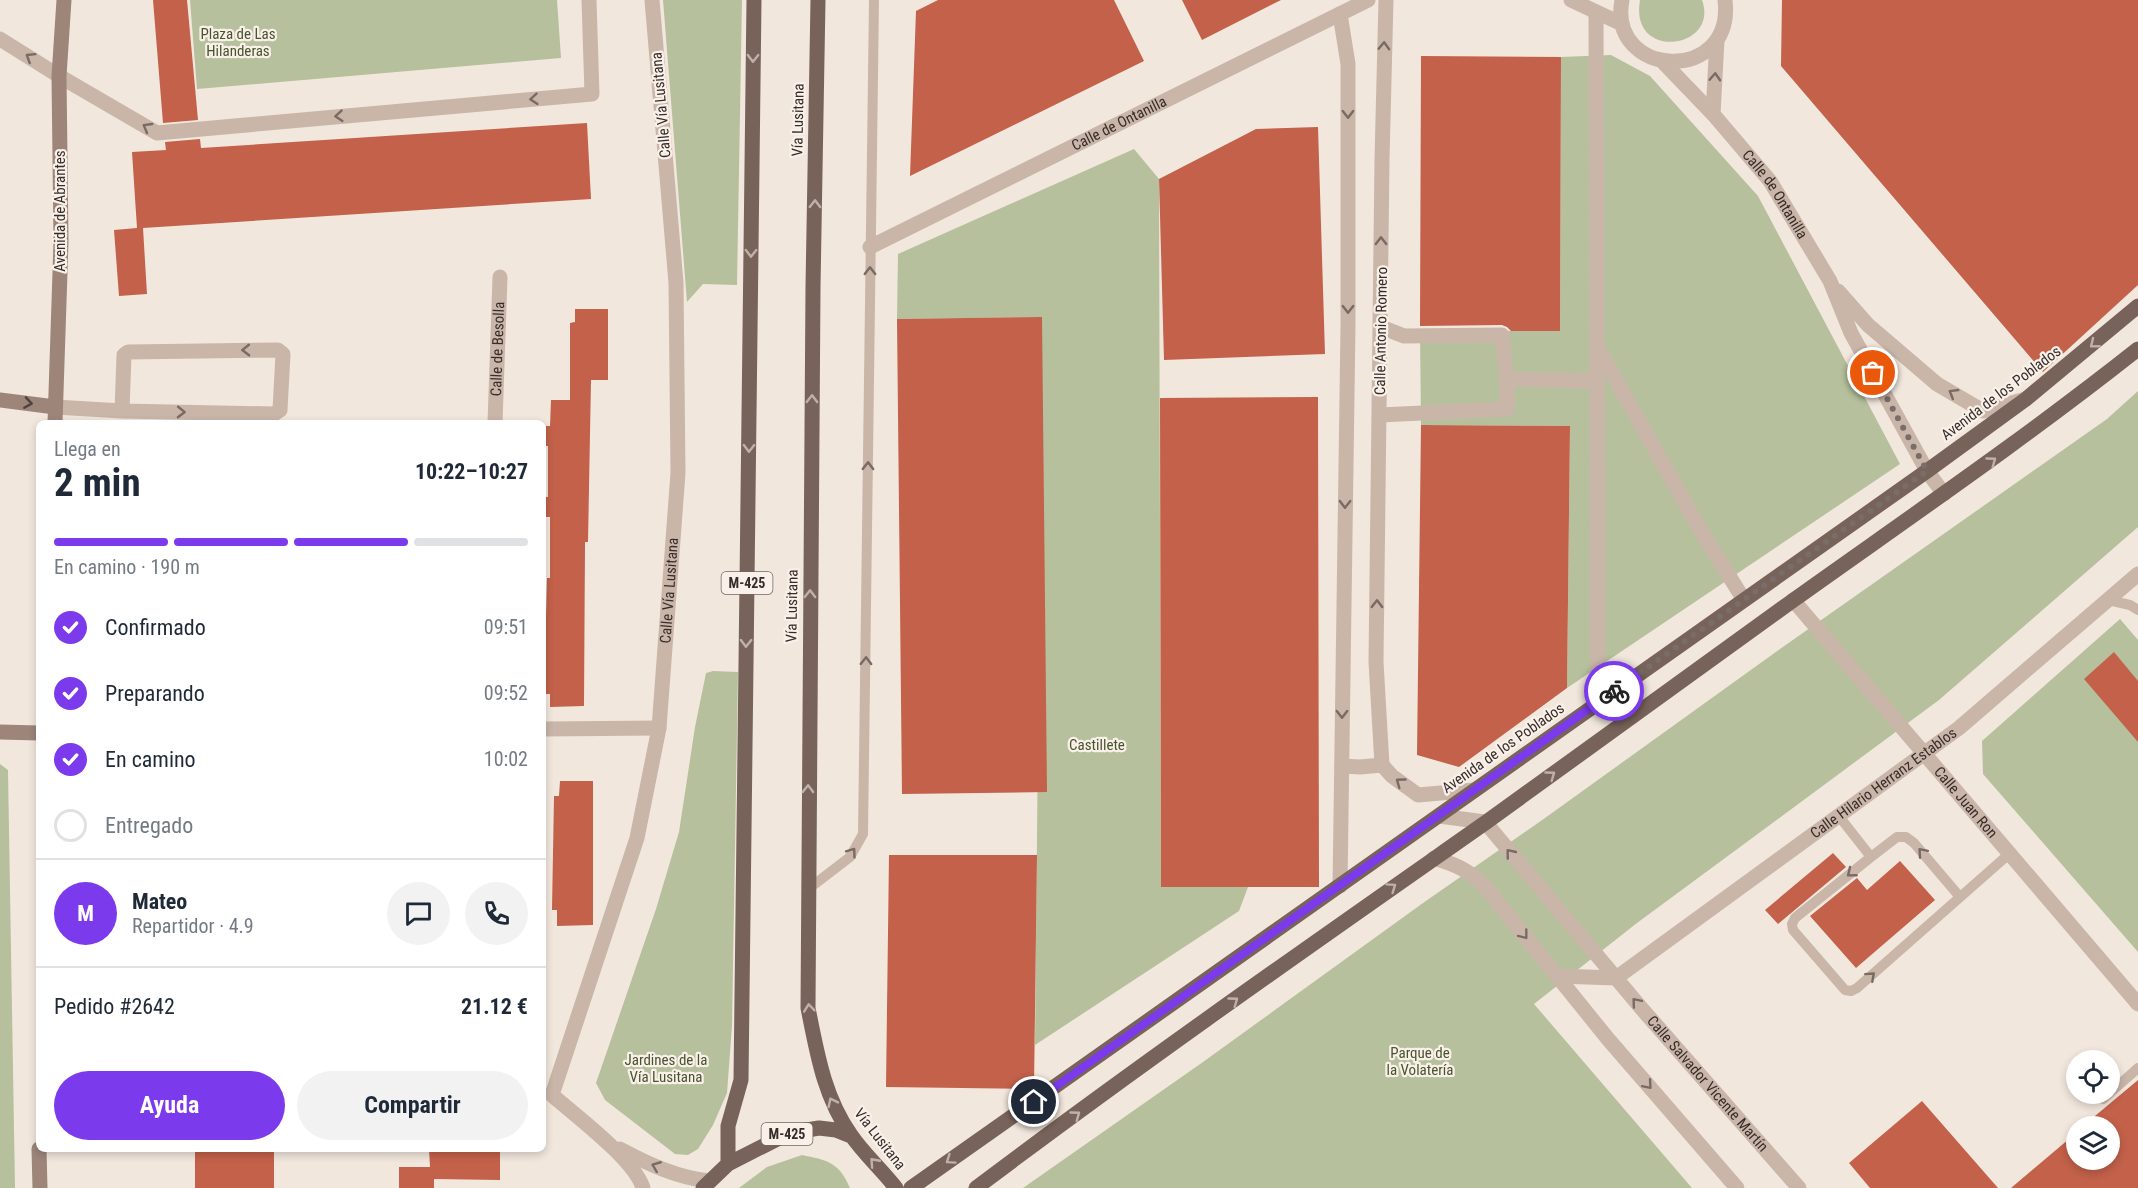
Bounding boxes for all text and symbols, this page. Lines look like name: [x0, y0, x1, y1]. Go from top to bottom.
park label: Plaza de Las Hilanderas: [200, 25, 276, 60]
one-way arrow: [1378, 41, 1391, 50]
street label: Calle Vía Lusitana: [647, 51, 675, 159]
one-way arrow: [26, 53, 36, 65]
one-way arrow: [747, 54, 759, 63]
one-way arrow: [1708, 73, 1721, 82]
street label: Vía Lusitana: [788, 83, 808, 157]
one-way arrow: [529, 92, 538, 105]
street label: Calle de Ontanilla: [1069, 92, 1170, 155]
one-way arrow: [335, 109, 344, 122]
one-way arrow: [1342, 110, 1354, 119]
one-way arrow: [143, 122, 153, 134]
street label: Calle de Ontanilla: [1739, 146, 1812, 242]
street label: Avenida de Abrantes: [51, 150, 69, 272]
one-way arrow: [808, 200, 821, 209]
one-way arrow: [1375, 236, 1387, 245]
one-way arrow: [744, 249, 757, 258]
one-way arrow: [864, 266, 876, 275]
street label: Calle Antonio Romero: [1371, 267, 1391, 395]
street label: Calle de Besolla: [487, 301, 508, 397]
one-way arrow: [1342, 305, 1354, 314]
one-way arrow: [2090, 336, 2101, 347]
street label: Avenida de los Poblados: [1938, 342, 2065, 444]
one-way arrow: [241, 344, 250, 356]
pin: [1847, 347, 1898, 398]
icon: bag: [1856, 356, 1889, 389]
one-way arrow: [1949, 389, 1959, 401]
one-way arrow: [806, 395, 818, 404]
one-way arrow: [23, 397, 32, 409]
one-way arrow: [176, 406, 185, 418]
text: Llega en: [54, 437, 121, 461]
one-way arrow: [742, 444, 755, 453]
one-way arrow: [1985, 457, 1996, 468]
text: 10:22–10:27: [415, 459, 528, 484]
text: 2 min: [54, 460, 141, 506]
one-way arrow: [862, 461, 874, 470]
one-way arrow: [1339, 500, 1351, 509]
street label: Calle Vía Lusitana: [656, 537, 682, 644]
text: En camino · 190 m: [54, 555, 200, 579]
street label: Vía Lusitana: [782, 569, 802, 643]
road number: M-425: [722, 572, 772, 594]
one-way arrow: [804, 590, 816, 599]
one-way arrow: [1371, 599, 1383, 608]
icon: check: [54, 611, 87, 644]
text: Confirmado: [105, 615, 206, 640]
text: 09:51: [484, 615, 528, 639]
one-way arrow: [740, 639, 752, 648]
one-way arrow: [860, 656, 872, 665]
courier: [1584, 661, 1644, 721]
icon: bike: [1598, 675, 1631, 708]
icon: check: [54, 677, 87, 710]
text: Preparando: [105, 681, 205, 706]
text: 09:52: [484, 681, 528, 705]
street label: Avenida de los Poblados: [1438, 699, 1568, 797]
one-way arrow: [1336, 710, 1348, 719]
street label: Calle Hilario Herranz Establos: [1807, 724, 1960, 842]
park label: Castillete: [1069, 736, 1125, 754]
icon: check: [54, 743, 87, 776]
text: En camino: [105, 747, 196, 772]
text: 10:02: [484, 747, 528, 771]
street label: Calle Juan Ron: [1930, 763, 2001, 842]
one-way arrow: [1545, 771, 1556, 782]
one-way arrow: [1395, 778, 1406, 789]
one-way arrow: [802, 785, 815, 794]
text: Entregado: [105, 813, 193, 838]
one-way arrow: [845, 848, 856, 859]
one-way arrow: [1918, 848, 1929, 859]
one-way arrow: [1506, 849, 1517, 860]
one-way arrow: [1847, 866, 1858, 877]
button: chat: [387, 882, 450, 945]
button: phone: [465, 882, 528, 945]
one-way arrow: [1385, 883, 1396, 894]
text: Mateo: [132, 889, 187, 914]
text: M: [77, 901, 94, 926]
text: Repartidor · 4.9: [132, 914, 254, 938]
one-way arrow: [1516, 928, 1527, 939]
one-way arrow: [1864, 972, 1874, 983]
text: Pedido #2642: [54, 994, 175, 1019]
text: 21.12 €: [461, 994, 528, 1019]
one-way arrow: [1227, 997, 1238, 1008]
one-way arrow: [1633, 998, 1644, 1009]
one-way arrow: [803, 1003, 816, 1013]
street label: Calle Salvador Vicente Martín: [1643, 1012, 1772, 1155]
park label: Parque de la Volatería: [1386, 1044, 1454, 1079]
map controls: [2066, 1050, 2120, 1170]
button: locate: [2066, 1050, 2120, 1104]
park label: Jardines de la Vía Lusitana: [625, 1051, 707, 1086]
button: Ayuda: [54, 1071, 285, 1140]
button: Compartir: [297, 1071, 528, 1140]
pin: [1008, 1076, 1059, 1127]
one-way arrow: [1641, 1078, 1652, 1089]
icon: home: [1017, 1085, 1050, 1118]
one-way arrow: [828, 1097, 840, 1108]
street label: Vía Lusitana: [850, 1105, 910, 1173]
one-way arrow: [1069, 1111, 1080, 1122]
button: layers: [2066, 1116, 2120, 1170]
road number: M-425: [762, 1123, 812, 1145]
one-way arrow: [946, 1153, 957, 1164]
one-way arrow: [870, 1158, 881, 1168]
one-way arrow: [651, 1161, 662, 1173]

